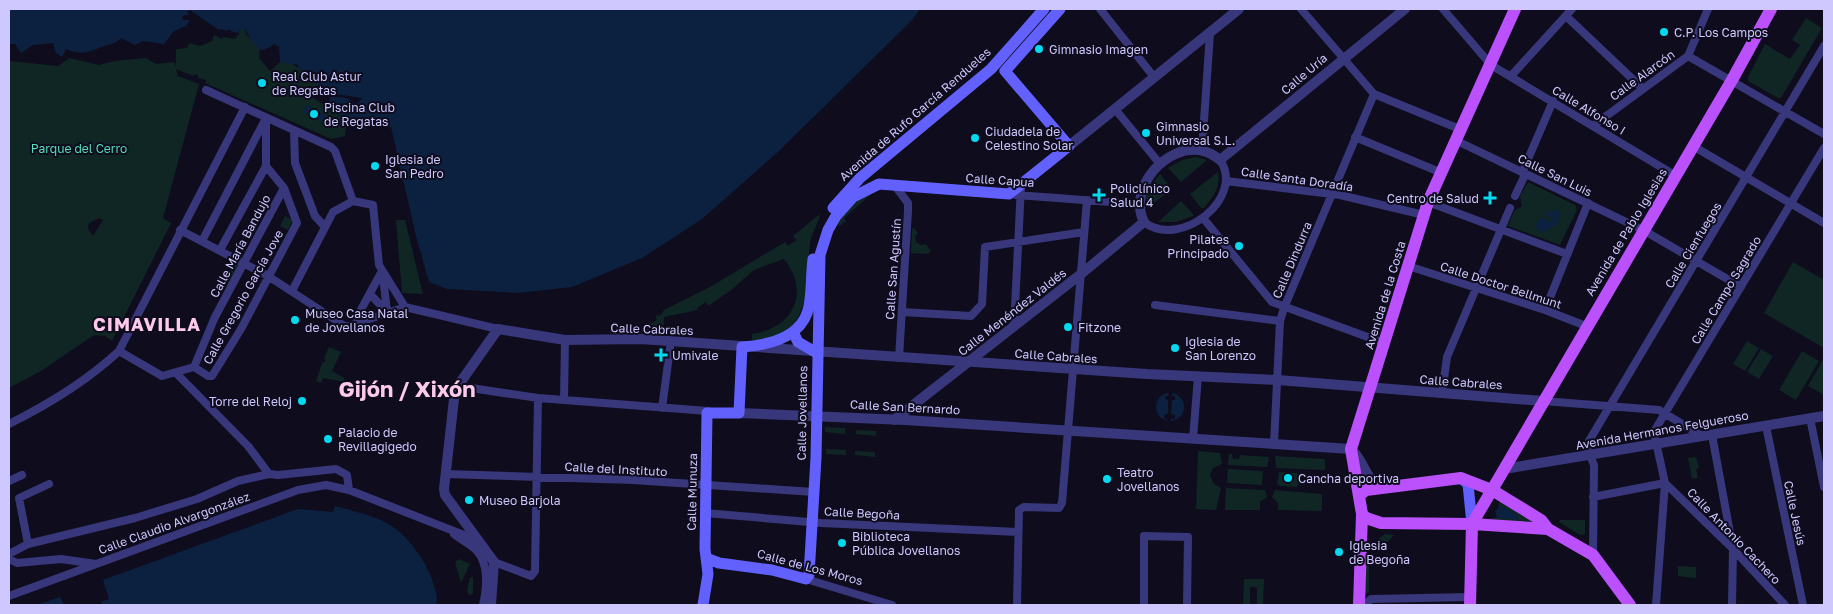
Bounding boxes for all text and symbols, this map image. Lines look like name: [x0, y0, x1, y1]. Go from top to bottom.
place label: C.P. Los Campos: [1674, 25, 1768, 40]
marker: C.P. Los Campos: [1658, 26, 1670, 38]
place label: Gimnasio Imagen: [1049, 42, 1148, 57]
marker: Gimnasio Imagen: [1033, 43, 1045, 55]
street label: Avenida de Rufo García Rendueles: [836, 44, 994, 184]
street label: Calle Alarcón: [1607, 46, 1677, 104]
street label: Calle Uría: [1278, 50, 1330, 98]
place label: Real Club Astur de Regatas: [272, 69, 362, 98]
marker: Real Club Astur de Regatas: [256, 77, 268, 89]
street label: Calle Alfonso I: [1550, 82, 1628, 138]
place label: Piscina Club de Regatas: [324, 100, 395, 129]
marker: Piscina Club de Regatas: [308, 108, 320, 120]
place label: Gimnasio Universal S.L.: [1156, 119, 1235, 148]
place label: Ciudadela de Celestino Solar: [985, 124, 1073, 153]
marker: Gimnasio Universal S.L.: [1140, 127, 1152, 139]
marker: Ciudadela de Celestino Solar: [969, 132, 981, 144]
park label: Parque del Cerro: [31, 141, 127, 156]
street label: Calle San Luis: [1515, 151, 1595, 199]
place label: Iglesia de San Pedro: [385, 152, 444, 181]
marker: Iglesia de San Pedro: [369, 160, 381, 172]
street label: Calle Santa Doradía: [1240, 164, 1354, 194]
street label: Avenida de Pablo Iglesias: [1582, 165, 1670, 299]
street label: Calle Capua: [965, 170, 1035, 190]
place label: Policlínico Salud 4: [1110, 181, 1170, 210]
marker: Policlínico Salud 4: [1092, 188, 1106, 202]
place label: Centro de Salud: [1387, 191, 1479, 206]
marker: Centro de Salud: [1483, 191, 1497, 205]
street label: Calle María Bandujo: [207, 192, 273, 300]
street label: Calle Cienfuegos: [1661, 199, 1725, 291]
street label: Calle San Agustín: [882, 218, 904, 320]
street label: Calle Dindurra: [1269, 219, 1315, 301]
street label: Calle Gregorio García Jove: [200, 227, 286, 367]
place label: Pilates Principado: [1167, 232, 1229, 261]
street label: Calle Campo Sagrado: [1688, 233, 1764, 347]
street label: Avenida de la Costa: [1361, 239, 1409, 351]
marker: Pilates Principado: [1233, 240, 1245, 252]
street label: Calle Doctor Bellmunt: [1438, 258, 1564, 312]
street label: Calle Menéndez Valdés: [955, 265, 1069, 359]
place label: Museo Casa Natal de Jovellanos: [305, 306, 409, 335]
district label: CIMAVILLA: [93, 313, 201, 335]
marker: Museo Casa Natal de Jovellanos: [289, 314, 301, 326]
street label: Calle Cabrales: [610, 320, 694, 338]
place label: Fitzone: [1078, 320, 1121, 335]
marker: Fitzone: [1062, 321, 1074, 333]
place label: Iglesia de San Lorenzo: [1185, 334, 1256, 363]
marker: Iglesia de San Lorenzo: [1169, 342, 1181, 354]
street label: Calle Cabrales: [1014, 346, 1098, 366]
marker: Umivale: [654, 348, 668, 362]
place label: Umivale: [672, 348, 718, 363]
street label: Calle Jovellanos: [794, 365, 810, 461]
street label: Calle Cabrales: [1419, 372, 1503, 392]
district label: Gijón / Xixón: [339, 375, 476, 402]
place label: Torre del Reloj: [209, 394, 292, 409]
marker: Torre del Reloj: [296, 395, 308, 407]
street label: Calle San Bernardo: [850, 397, 960, 417]
street label: Avenida Hermanos Felgueroso: [1574, 407, 1750, 453]
place label: Palacio de Revillagigedo: [338, 425, 417, 454]
marker: Palacio de Revillagigedo: [322, 433, 334, 445]
street label: Calle Munuza: [684, 453, 700, 531]
street label: Calle del Instituto: [564, 459, 668, 479]
place label: Teatro Jovellanos: [1117, 465, 1179, 494]
place label: Cancha deportiva: [1298, 471, 1399, 486]
marker: Cancha deportiva: [1282, 472, 1294, 484]
marker: Teatro Jovellanos: [1101, 473, 1113, 485]
street label: Calle Jesús: [1781, 479, 1809, 547]
street label: Calle Antonio Cachero: [1684, 485, 1784, 587]
street label: Calle Claudio Alvargonzález: [96, 489, 252, 557]
place label: Museo Barjola: [479, 493, 561, 508]
marker: Museo Barjola: [463, 494, 475, 506]
street label: Calle Begoña: [824, 504, 900, 522]
place label: Biblioteca Pública Jovellanos: [852, 529, 960, 558]
marker: Biblioteca Pública Jovellanos: [836, 537, 848, 549]
place label: Iglesia de Begoña: [1349, 538, 1410, 567]
street label: Calle de Los Moros: [756, 546, 864, 588]
marker: Iglesia de Begoña: [1333, 546, 1345, 558]

